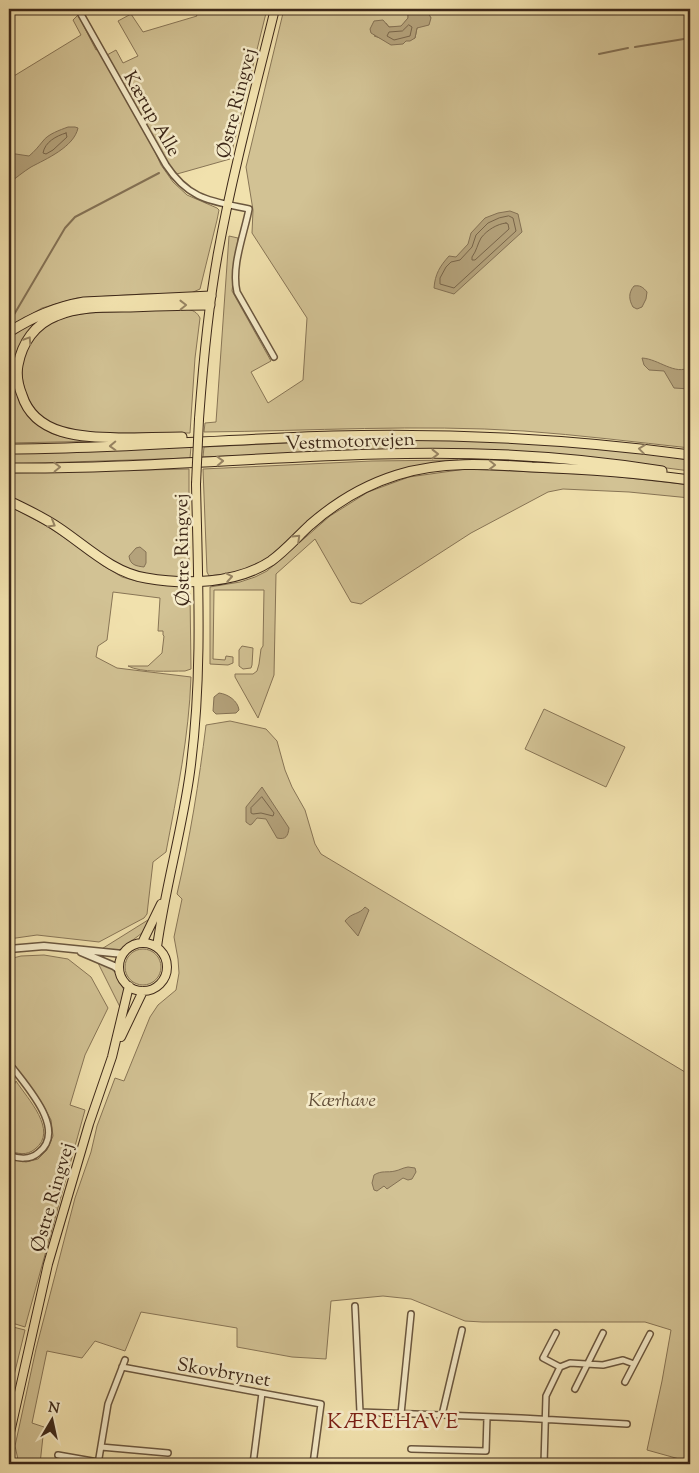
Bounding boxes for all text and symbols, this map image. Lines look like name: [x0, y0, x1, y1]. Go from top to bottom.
street label: Østre Ringvej: [211, 46, 264, 162]
street label: Kærup Alle: [115, 66, 186, 162]
one-way arrow: [179, 300, 187, 311]
one-way arrow: [22, 336, 31, 345]
street label: Vestmotorvejen: [285, 427, 415, 458]
one-way arrow: [108, 441, 116, 452]
one-way arrow: [638, 444, 646, 455]
one-way arrow: [431, 449, 439, 459]
one-way arrow: [216, 455, 224, 466]
one-way arrow: [488, 460, 496, 470]
one-way arrow: [54, 462, 62, 472]
street label: Østre Ringvej: [169, 493, 198, 607]
one-way arrow: [47, 517, 56, 527]
one-way arrow: [291, 535, 300, 544]
one-way arrow: [225, 573, 234, 583]
park label: Kærhave: [308, 1088, 376, 1115]
street label: Østre Ringvej: [25, 1140, 82, 1256]
street label: Skovbrynet: [175, 1352, 273, 1395]
north arrow: [28, 1396, 78, 1446]
text: N: [47, 1398, 61, 1420]
district label: KÆREHAVE: [327, 1408, 459, 1438]

